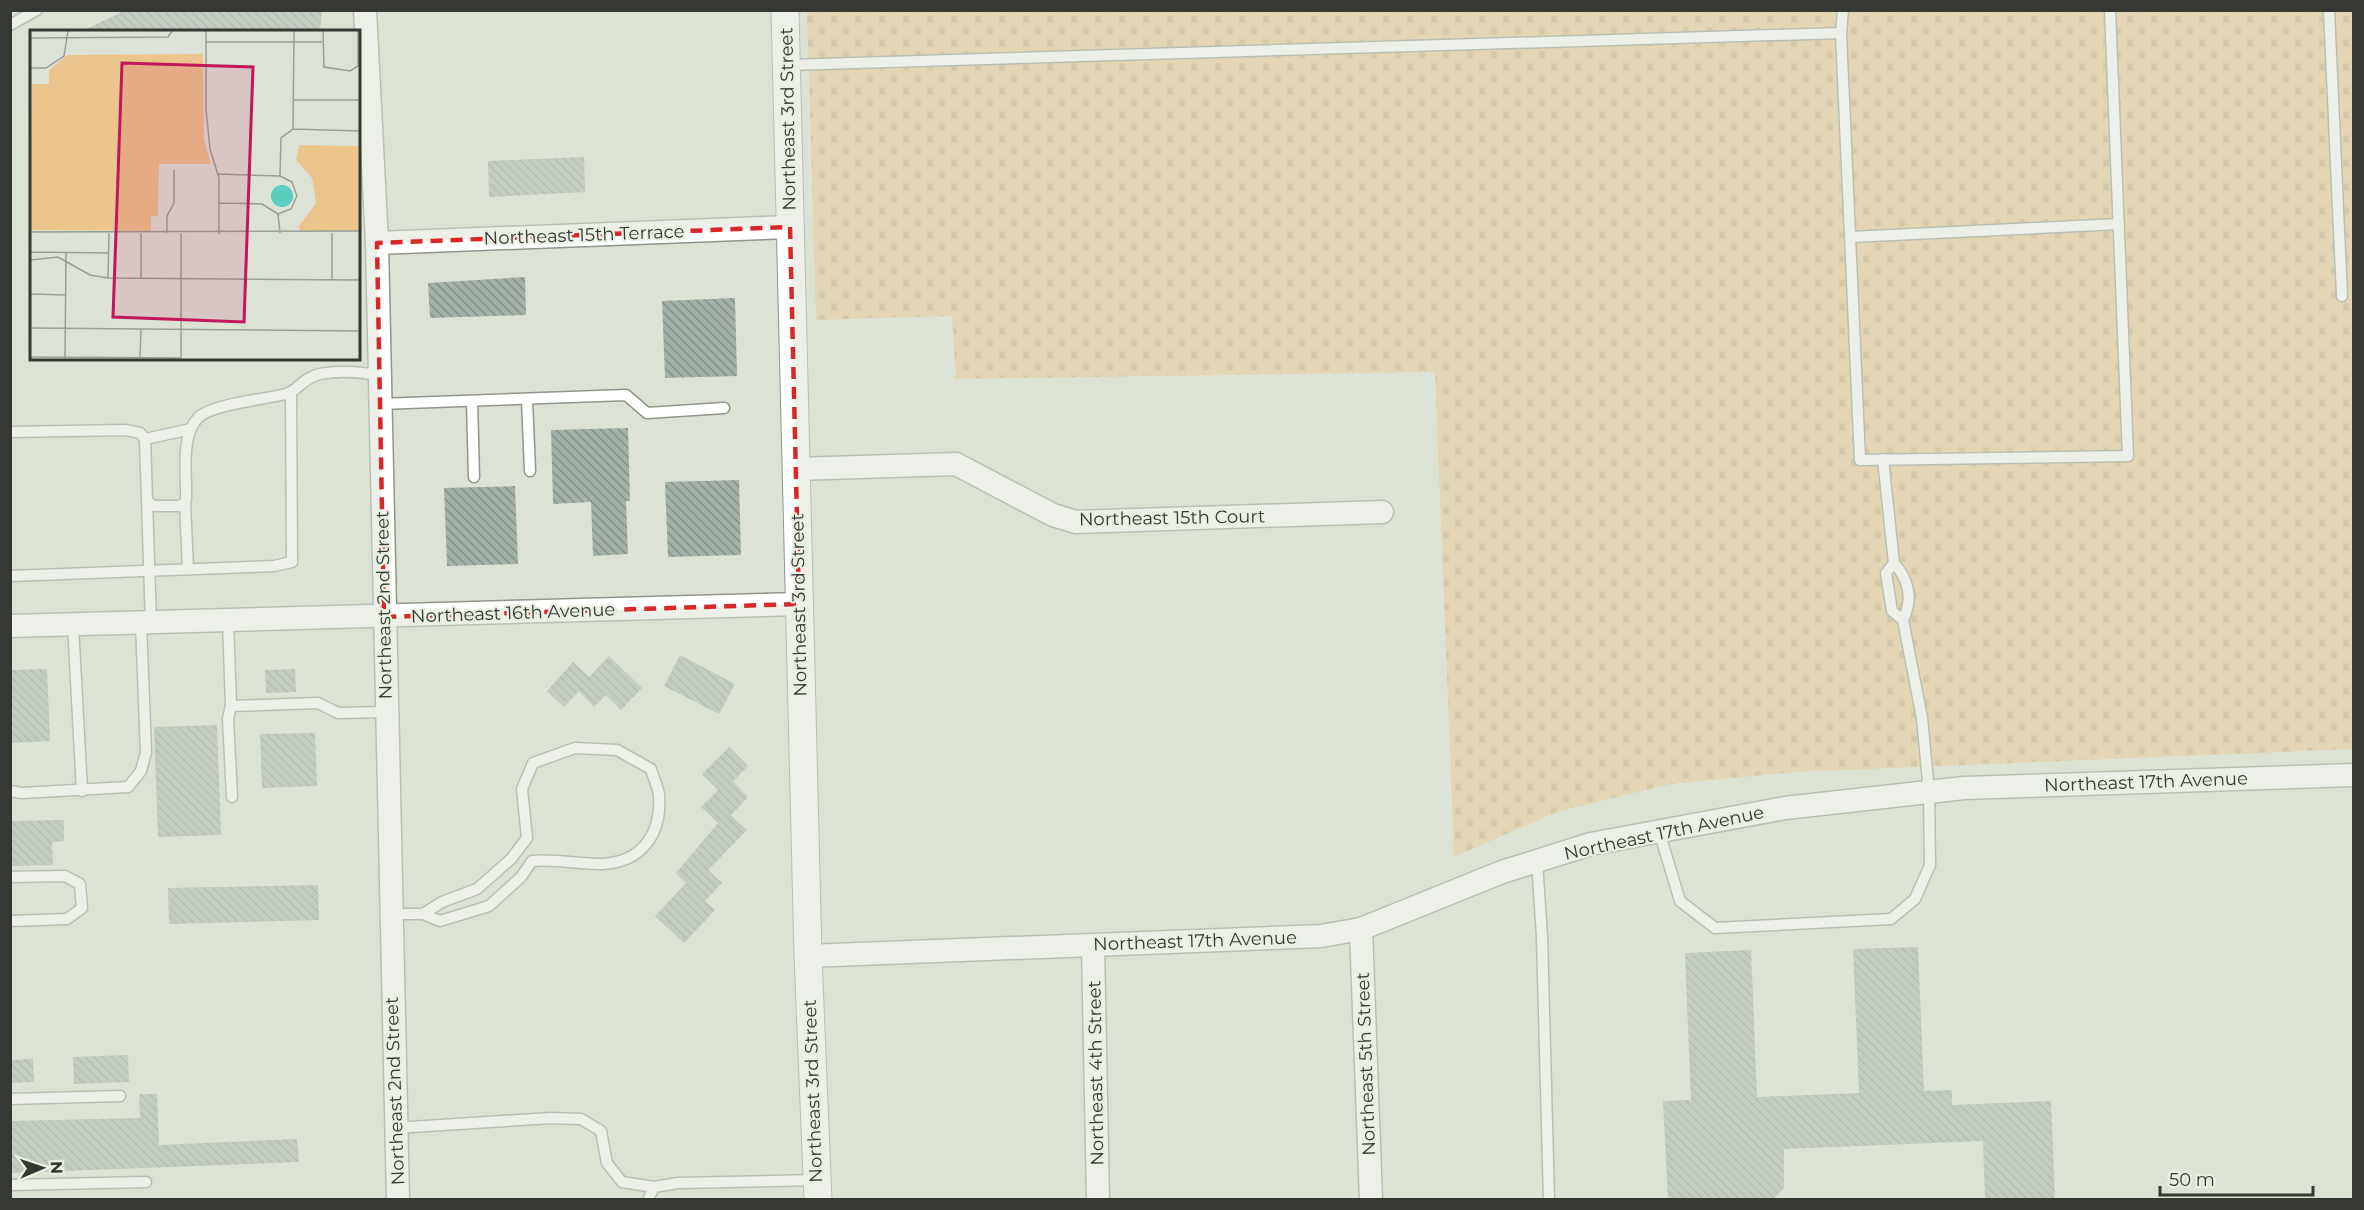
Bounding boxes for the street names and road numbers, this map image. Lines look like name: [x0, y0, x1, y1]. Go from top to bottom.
street label: Northeast 3rd Street: [775, 27, 801, 211]
street label: Northeast 15th Terrace: [483, 220, 685, 250]
street label: Northeast 15th Court: [1079, 505, 1265, 531]
street label: Northeast 2nd Street: [371, 510, 397, 700]
street label: Northeast 3rd Street: [786, 513, 812, 697]
street label: Northeast 16th Avenue: [410, 598, 616, 628]
street label: Northeast 17th Avenue: [2044, 767, 2248, 797]
street label: Northeast 17th Avenue: [1562, 801, 1766, 865]
street label: Northeast 17th Avenue: [1093, 926, 1297, 956]
street label: Northeast 5th Street: [1352, 972, 1380, 1156]
street label: Northeast 4th Street: [1083, 980, 1109, 1166]
street label: Northeast 2nd Street: [381, 996, 409, 1186]
street label: Northeast 3rd Street: [799, 999, 827, 1183]

